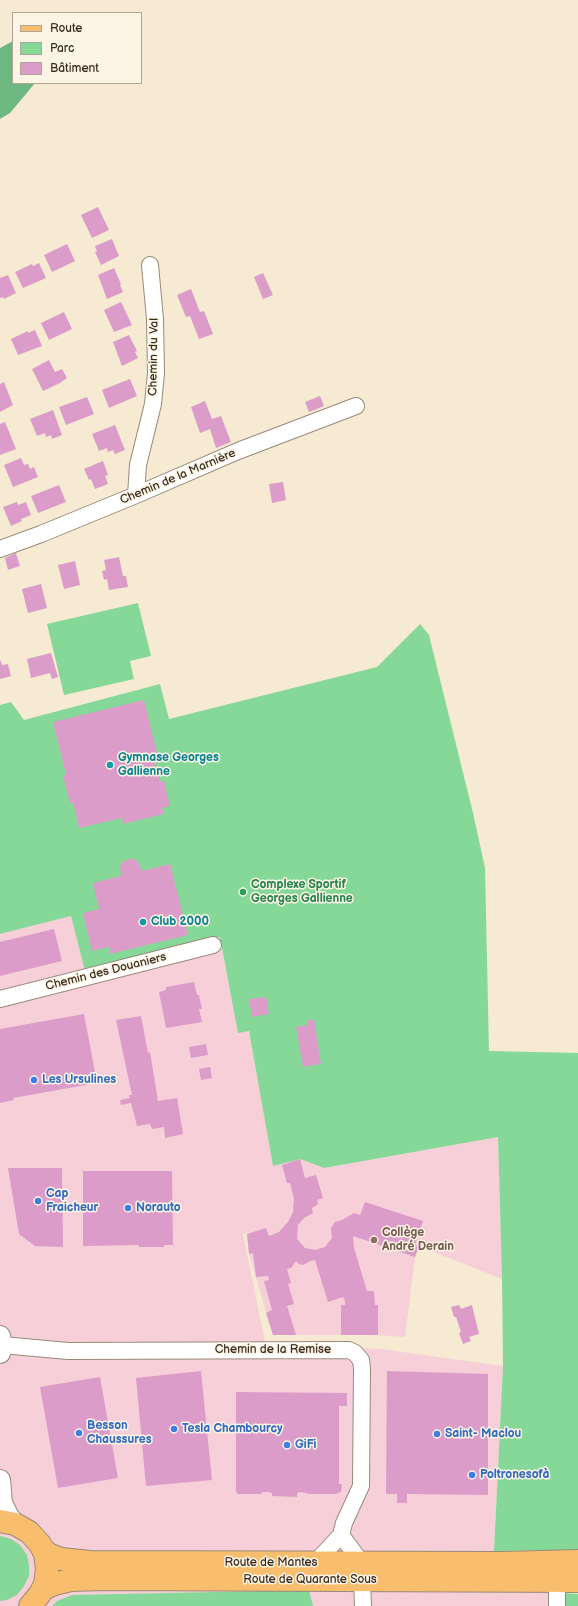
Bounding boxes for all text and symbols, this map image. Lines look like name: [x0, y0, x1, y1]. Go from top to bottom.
legend: [12, 12, 142, 84]
text: Route: [50, 21, 82, 36]
text: Parc: [50, 41, 74, 56]
text: Bâtiment: [50, 61, 99, 76]
street label: Chemin du Val: [146, 318, 162, 396]
street label: Chemin de la Marnière: [118, 446, 238, 508]
place label: Gymnase Georges Gallienne: [118, 751, 219, 779]
marker: Gymnase Georges Gallienne: [105, 760, 115, 770]
place label: Complexe Sportif Georges Gallienne: [251, 878, 353, 906]
marker: Complexe Sportif Georges Gallienne: [238, 887, 248, 897]
place label: Club 2000: [151, 915, 209, 929]
marker: Club 2000: [138, 917, 148, 927]
street label: Chemin des Douaniers: [44, 950, 168, 994]
place label: Les Ursulines: [42, 1073, 116, 1087]
marker: Les Ursulines: [29, 1075, 39, 1085]
place label: Cap Fraicheur: [46, 1187, 98, 1215]
marker: Cap Fraicheur: [33, 1196, 43, 1206]
place label: Norauto: [136, 1201, 181, 1215]
marker: Norauto: [123, 1203, 133, 1213]
place label: Collège André Derain: [382, 1226, 454, 1254]
marker: Collège André Derain: [369, 1235, 379, 1245]
street label: Chemin de la Remise: [215, 1343, 331, 1357]
place label: Besson Chaussures: [87, 1419, 152, 1447]
place label: Tesla Chambourcy: [182, 1422, 282, 1436]
marker: Tesla Chambourcy: [169, 1424, 179, 1434]
place label: Saint- Maclou: [445, 1427, 521, 1441]
marker: Besson Chaussures: [74, 1428, 84, 1438]
marker: Saint- Maclou: [432, 1429, 442, 1439]
place label: GiFi: [295, 1438, 317, 1452]
marker: GiFi: [282, 1440, 292, 1450]
place label: Poltronesofà: [480, 1468, 549, 1482]
marker: Poltronesofà: [467, 1470, 477, 1480]
street label: Route de Mantes: [224, 1556, 318, 1570]
street label: Route de Quarante Sous: [243, 1573, 377, 1587]

